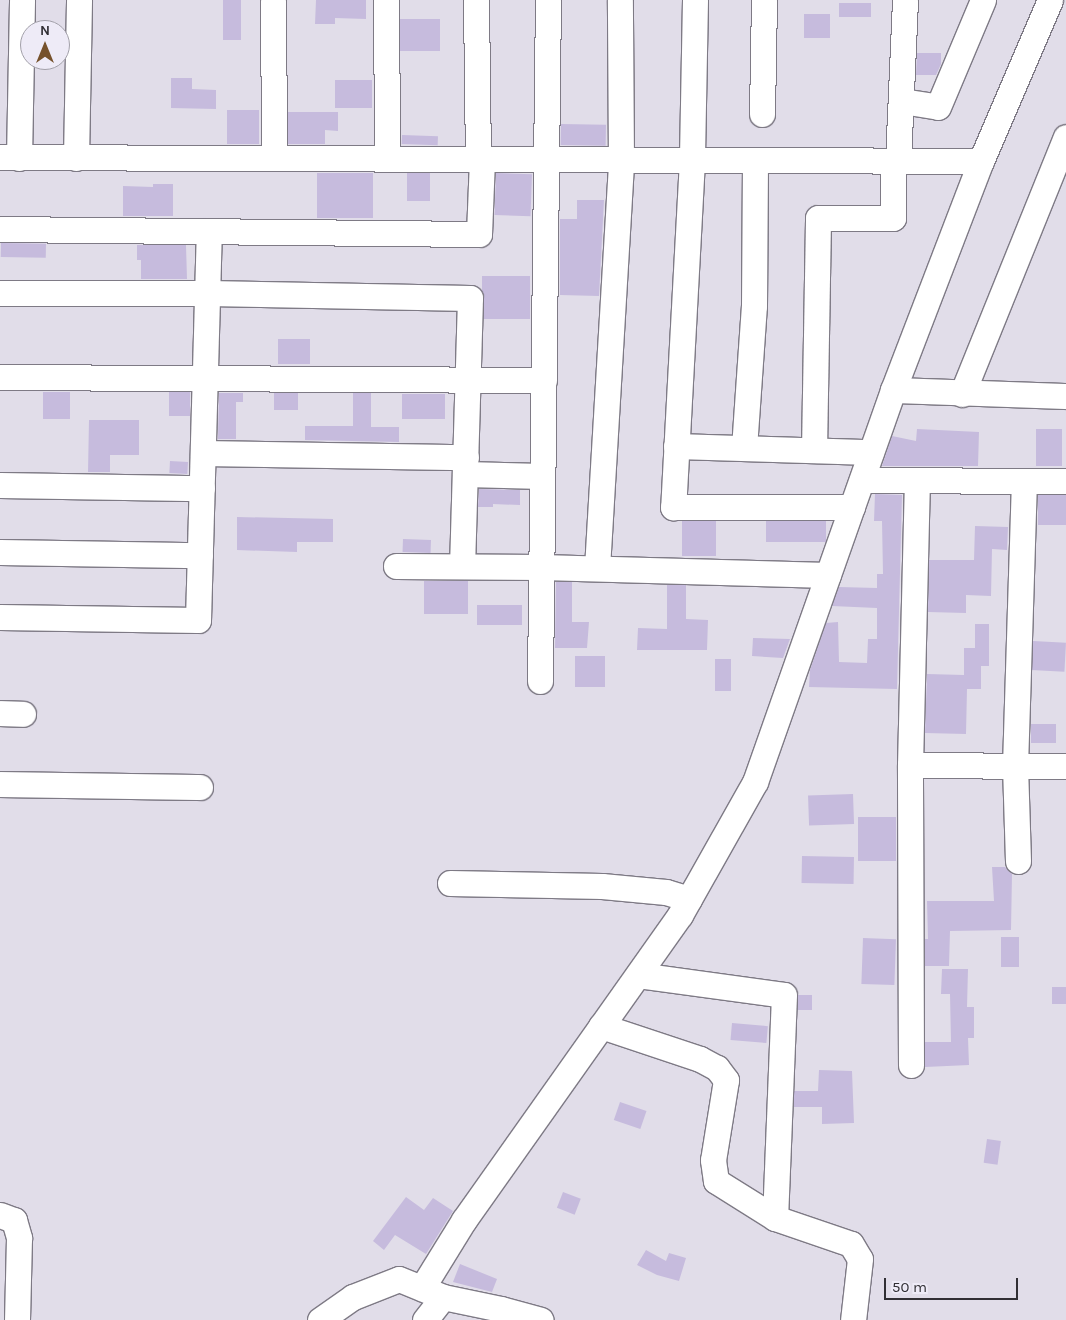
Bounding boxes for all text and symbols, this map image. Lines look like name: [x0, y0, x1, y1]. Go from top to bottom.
north arrow: [20, 20, 70, 70]
text: N: [40, 22, 50, 39]
scale bar: [886, 1268, 1020, 1300]
text: 50 m: [892, 1278, 927, 1296]

